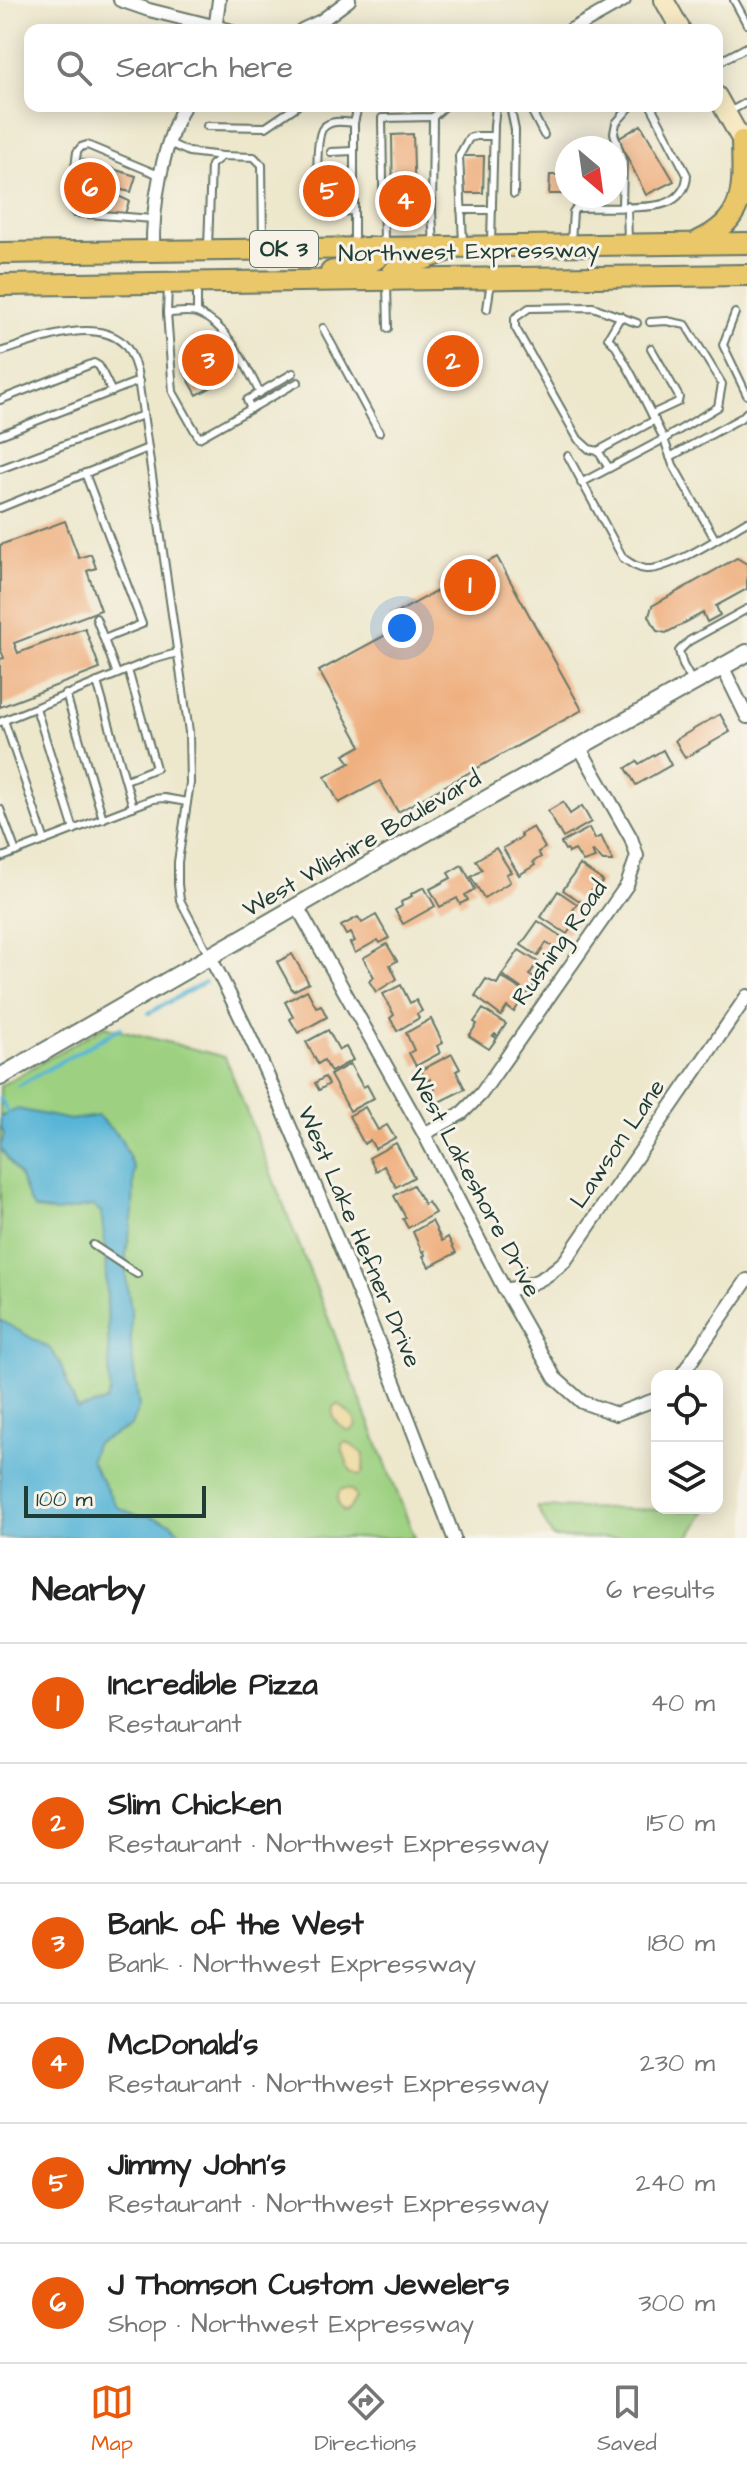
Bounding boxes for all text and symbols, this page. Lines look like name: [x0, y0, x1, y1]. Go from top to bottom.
search box: [24, 24, 723, 112]
icon: search: [52, 46, 96, 90]
text: Search here: [116, 47, 293, 89]
north arrow: [555, 136, 627, 208]
pin: 6: [64, 158, 116, 218]
pin: 5: [303, 161, 355, 221]
pin: 4: [379, 171, 431, 231]
road number: OK 3: [250, 231, 318, 267]
street label: Northwest Expressway: [338, 233, 600, 272]
pin: 3: [182, 330, 234, 390]
pin: 2: [427, 331, 479, 391]
pin: 1: [444, 555, 496, 615]
your location: [382, 608, 422, 648]
street label: West Wilshire Boulevard: [237, 762, 487, 926]
street label: Rushing Road: [504, 873, 617, 1013]
street label: West Lakeshore Drive: [399, 1063, 549, 1303]
street label: Lawson Lane: [562, 1073, 674, 1215]
street label: West Lake Hefner Drive: [289, 1101, 429, 1373]
map controls: [651, 1370, 723, 1514]
button: locate: [651, 1370, 723, 1442]
button: layers: [651, 1442, 723, 1514]
scale bar: [24, 1482, 206, 1518]
text: 100 m: [36, 1484, 93, 1515]
text: Nearby: [32, 1566, 146, 1614]
text: 6 results: [606, 1572, 715, 1608]
text: Incredible Pizza: [108, 1664, 318, 1706]
text: 1: [56, 1685, 60, 1721]
text: 40 m: [650, 1685, 715, 1721]
text: Restaurant: [108, 1706, 242, 1742]
text: Slim Chicken: [108, 1784, 281, 1826]
text: 2: [51, 1805, 65, 1841]
text: 150 m: [646, 1805, 715, 1841]
text: Restaurant · Northwest Expressway: [108, 1826, 549, 1862]
text: Bank of the West: [108, 1904, 364, 1946]
text: 3: [51, 1925, 65, 1961]
text: 180 m: [648, 1925, 715, 1961]
text: Bank · Northwest Expressway: [108, 1946, 476, 1982]
text: McDonald's: [108, 2024, 258, 2066]
text: 4: [49, 2045, 67, 2081]
text: 230 m: [640, 2045, 715, 2081]
text: Restaurant · Northwest Expressway: [108, 2066, 549, 2102]
text: Jimmy John's: [108, 2144, 286, 2186]
text: 5: [49, 2165, 67, 2201]
text: 240 m: [635, 2165, 715, 2201]
text: Restaurant · Northwest Expressway: [108, 2186, 549, 2222]
text: J Thomson Custom Jewelers: [108, 2264, 510, 2306]
text: 6: [50, 2285, 66, 2321]
text: 300 m: [638, 2285, 715, 2321]
text: Shop · Northwest Expressway: [108, 2306, 474, 2342]
tab: Map: [90, 2380, 134, 2459]
tab: Directions: [314, 2380, 417, 2459]
tab: Saved: [597, 2380, 657, 2459]

